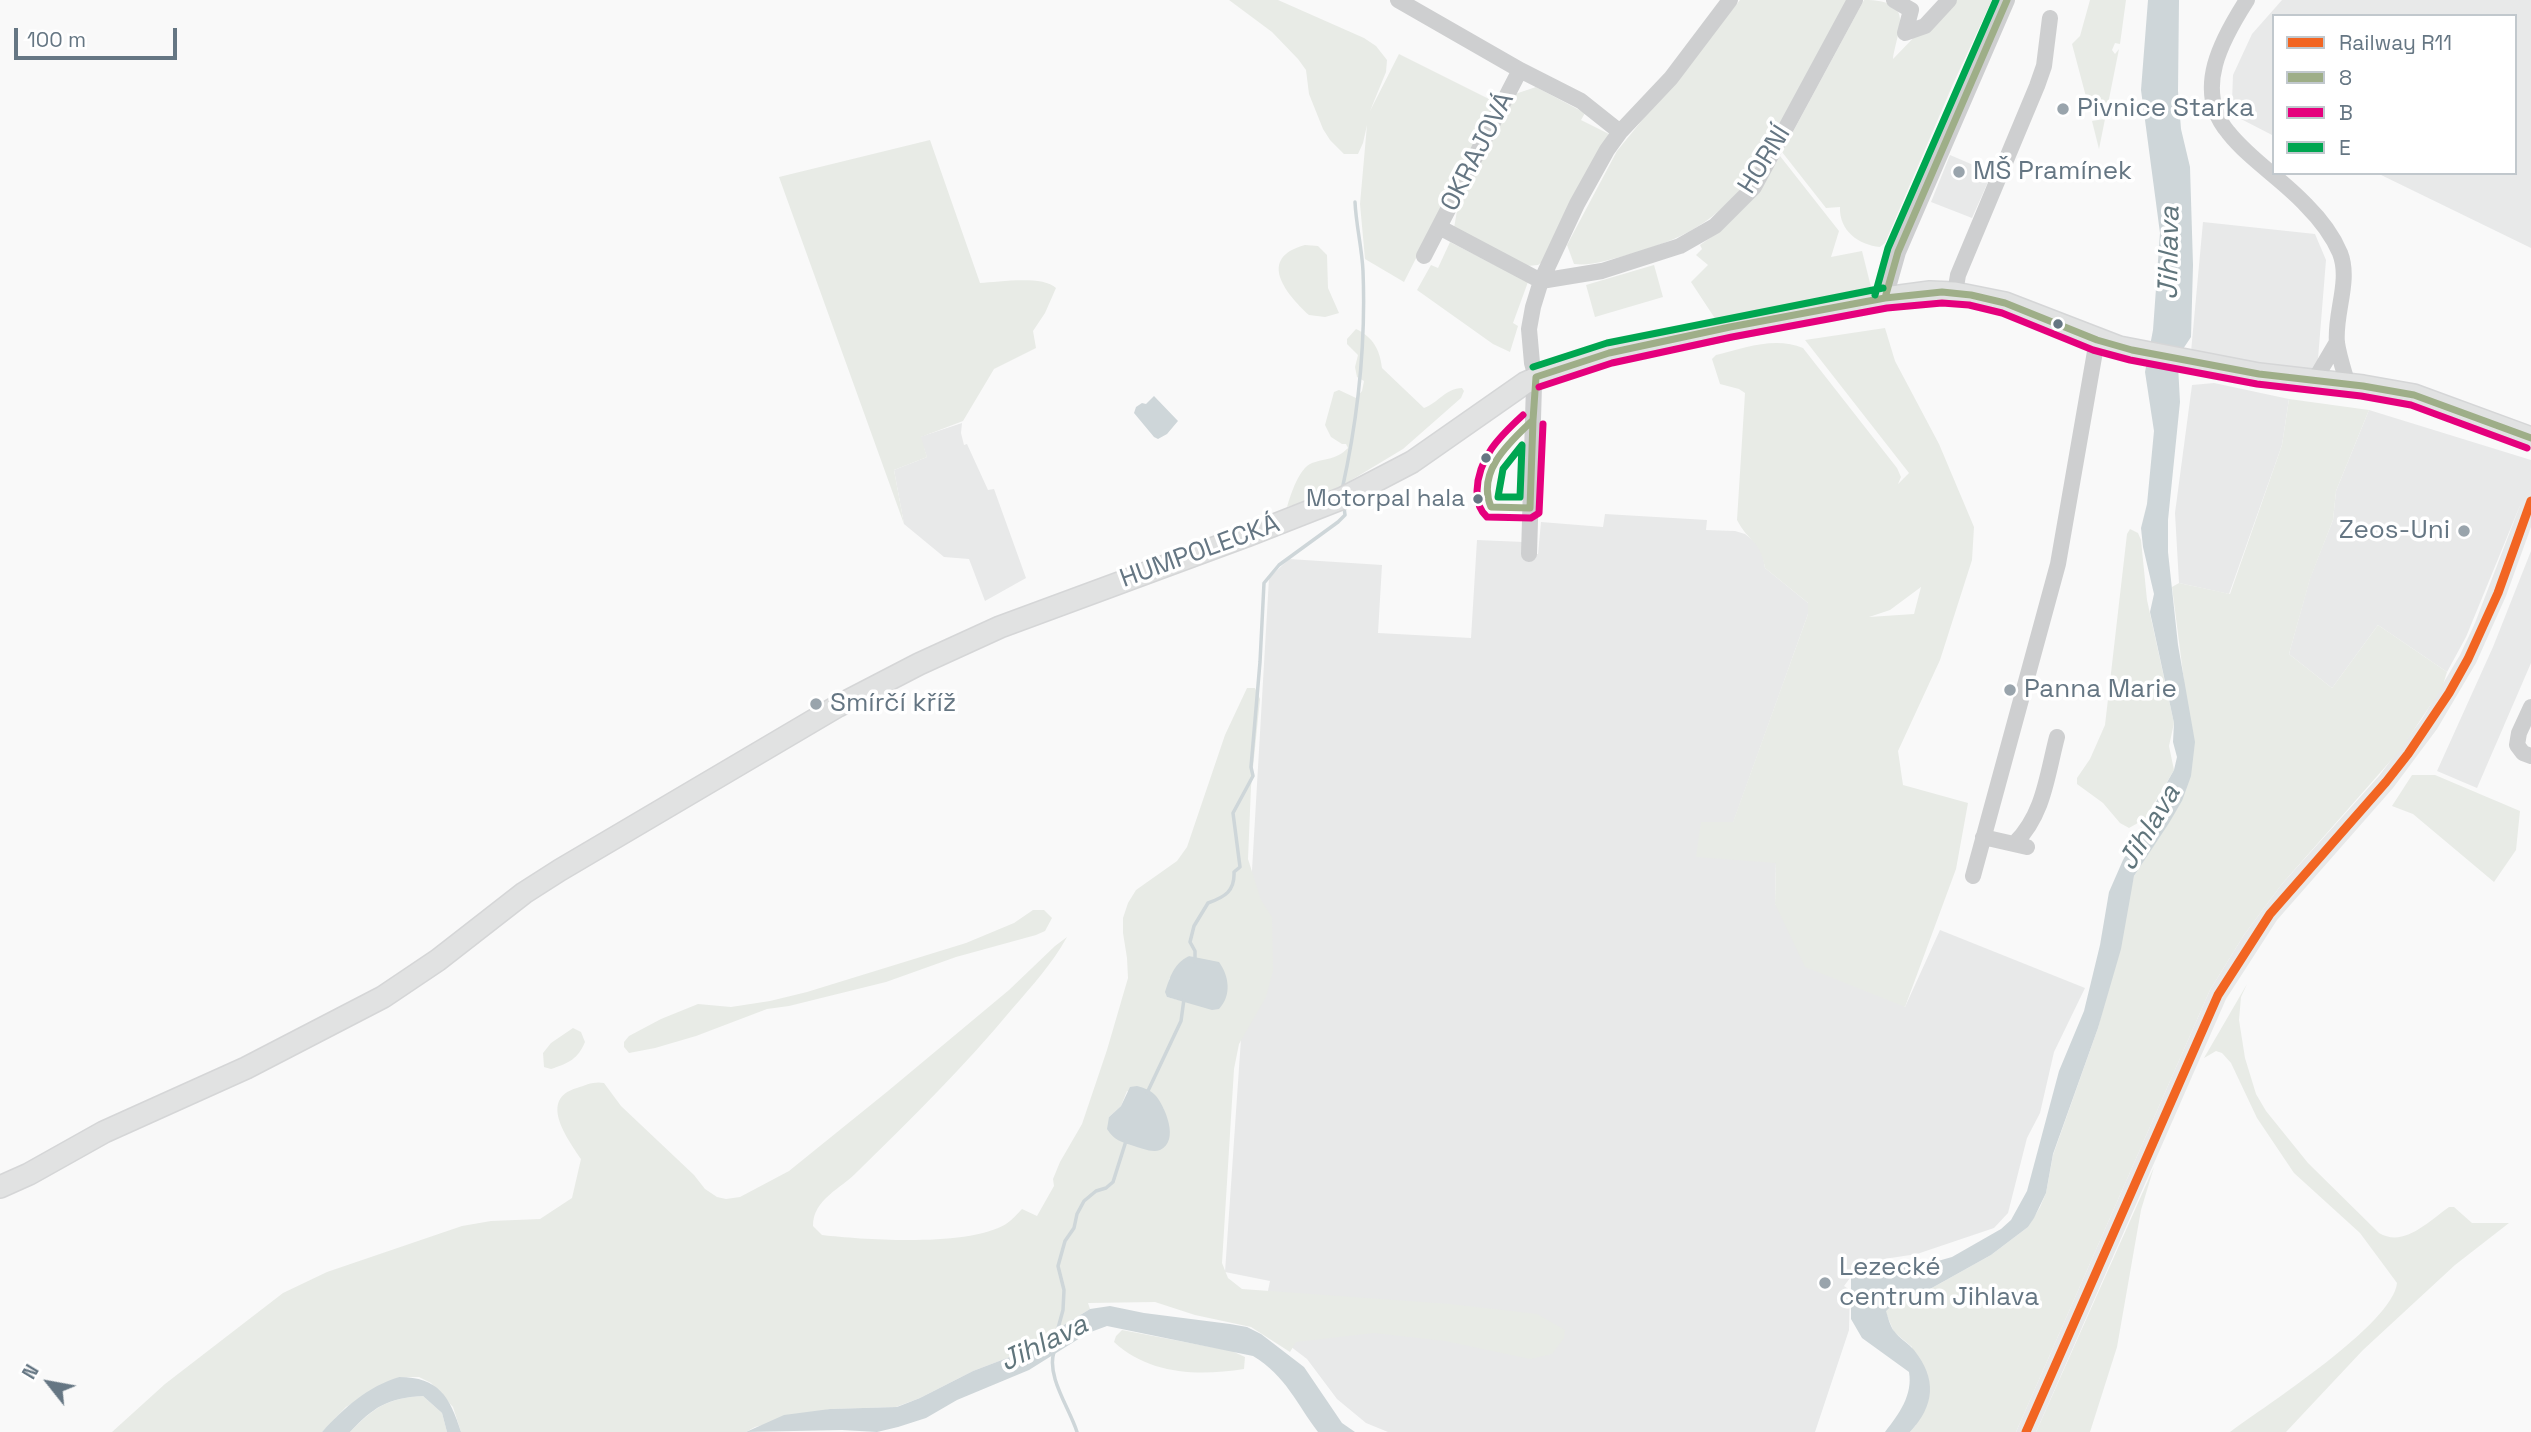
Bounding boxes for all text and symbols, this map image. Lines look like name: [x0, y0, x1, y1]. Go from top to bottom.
scale bar: [18, 14, 180, 58]
legend: [2272, 14, 2517, 175]
text: 100 m: [27, 26, 86, 53]
text: Railway R11: [2339, 29, 2452, 56]
text: 8: [2339, 64, 2352, 91]
street label: OKRAJOVÁ: [1435, 87, 1521, 217]
place label: Pivnice Starka: [2077, 93, 2254, 125]
text: B: [2339, 99, 2353, 126]
marker: Pivnice Starka: [2055, 101, 2071, 117]
street label: HORNÍ: [1732, 120, 1798, 200]
text: E: [2339, 134, 2351, 161]
place label: MŠ Pramínek: [1973, 156, 2132, 188]
marker: MŠ Pramínek: [1951, 164, 1967, 180]
water label: Jihlava: [2152, 206, 2188, 300]
unlabelled marker: [2051, 317, 2065, 331]
unlabelled marker: [1479, 451, 1493, 465]
place label: Motorpal hala: [1306, 485, 1465, 513]
marker: Motorpal hala: [1471, 492, 1485, 506]
street label: HUMPOLECKÁ: [1116, 509, 1284, 595]
place label: Zeos-Uni: [2339, 515, 2450, 547]
marker: Zeos-Uni: [2456, 523, 2472, 539]
place label: Panna Marie: [2024, 674, 2177, 706]
marker: Panna Marie: [2002, 682, 2018, 698]
place label: Smírčí kříž: [830, 688, 956, 720]
marker: Smírčí kříž: [808, 696, 824, 712]
water label: Jihlava: [2111, 779, 2189, 877]
place label: Lezecké centrum Jihlava: [1839, 1252, 2039, 1314]
marker: Lezecké centrum Jihlava: [1817, 1275, 1833, 1291]
water label: Jihlava: [995, 1308, 1093, 1380]
north arrow: [14, 1348, 84, 1418]
text: N: [17, 1360, 45, 1384]

